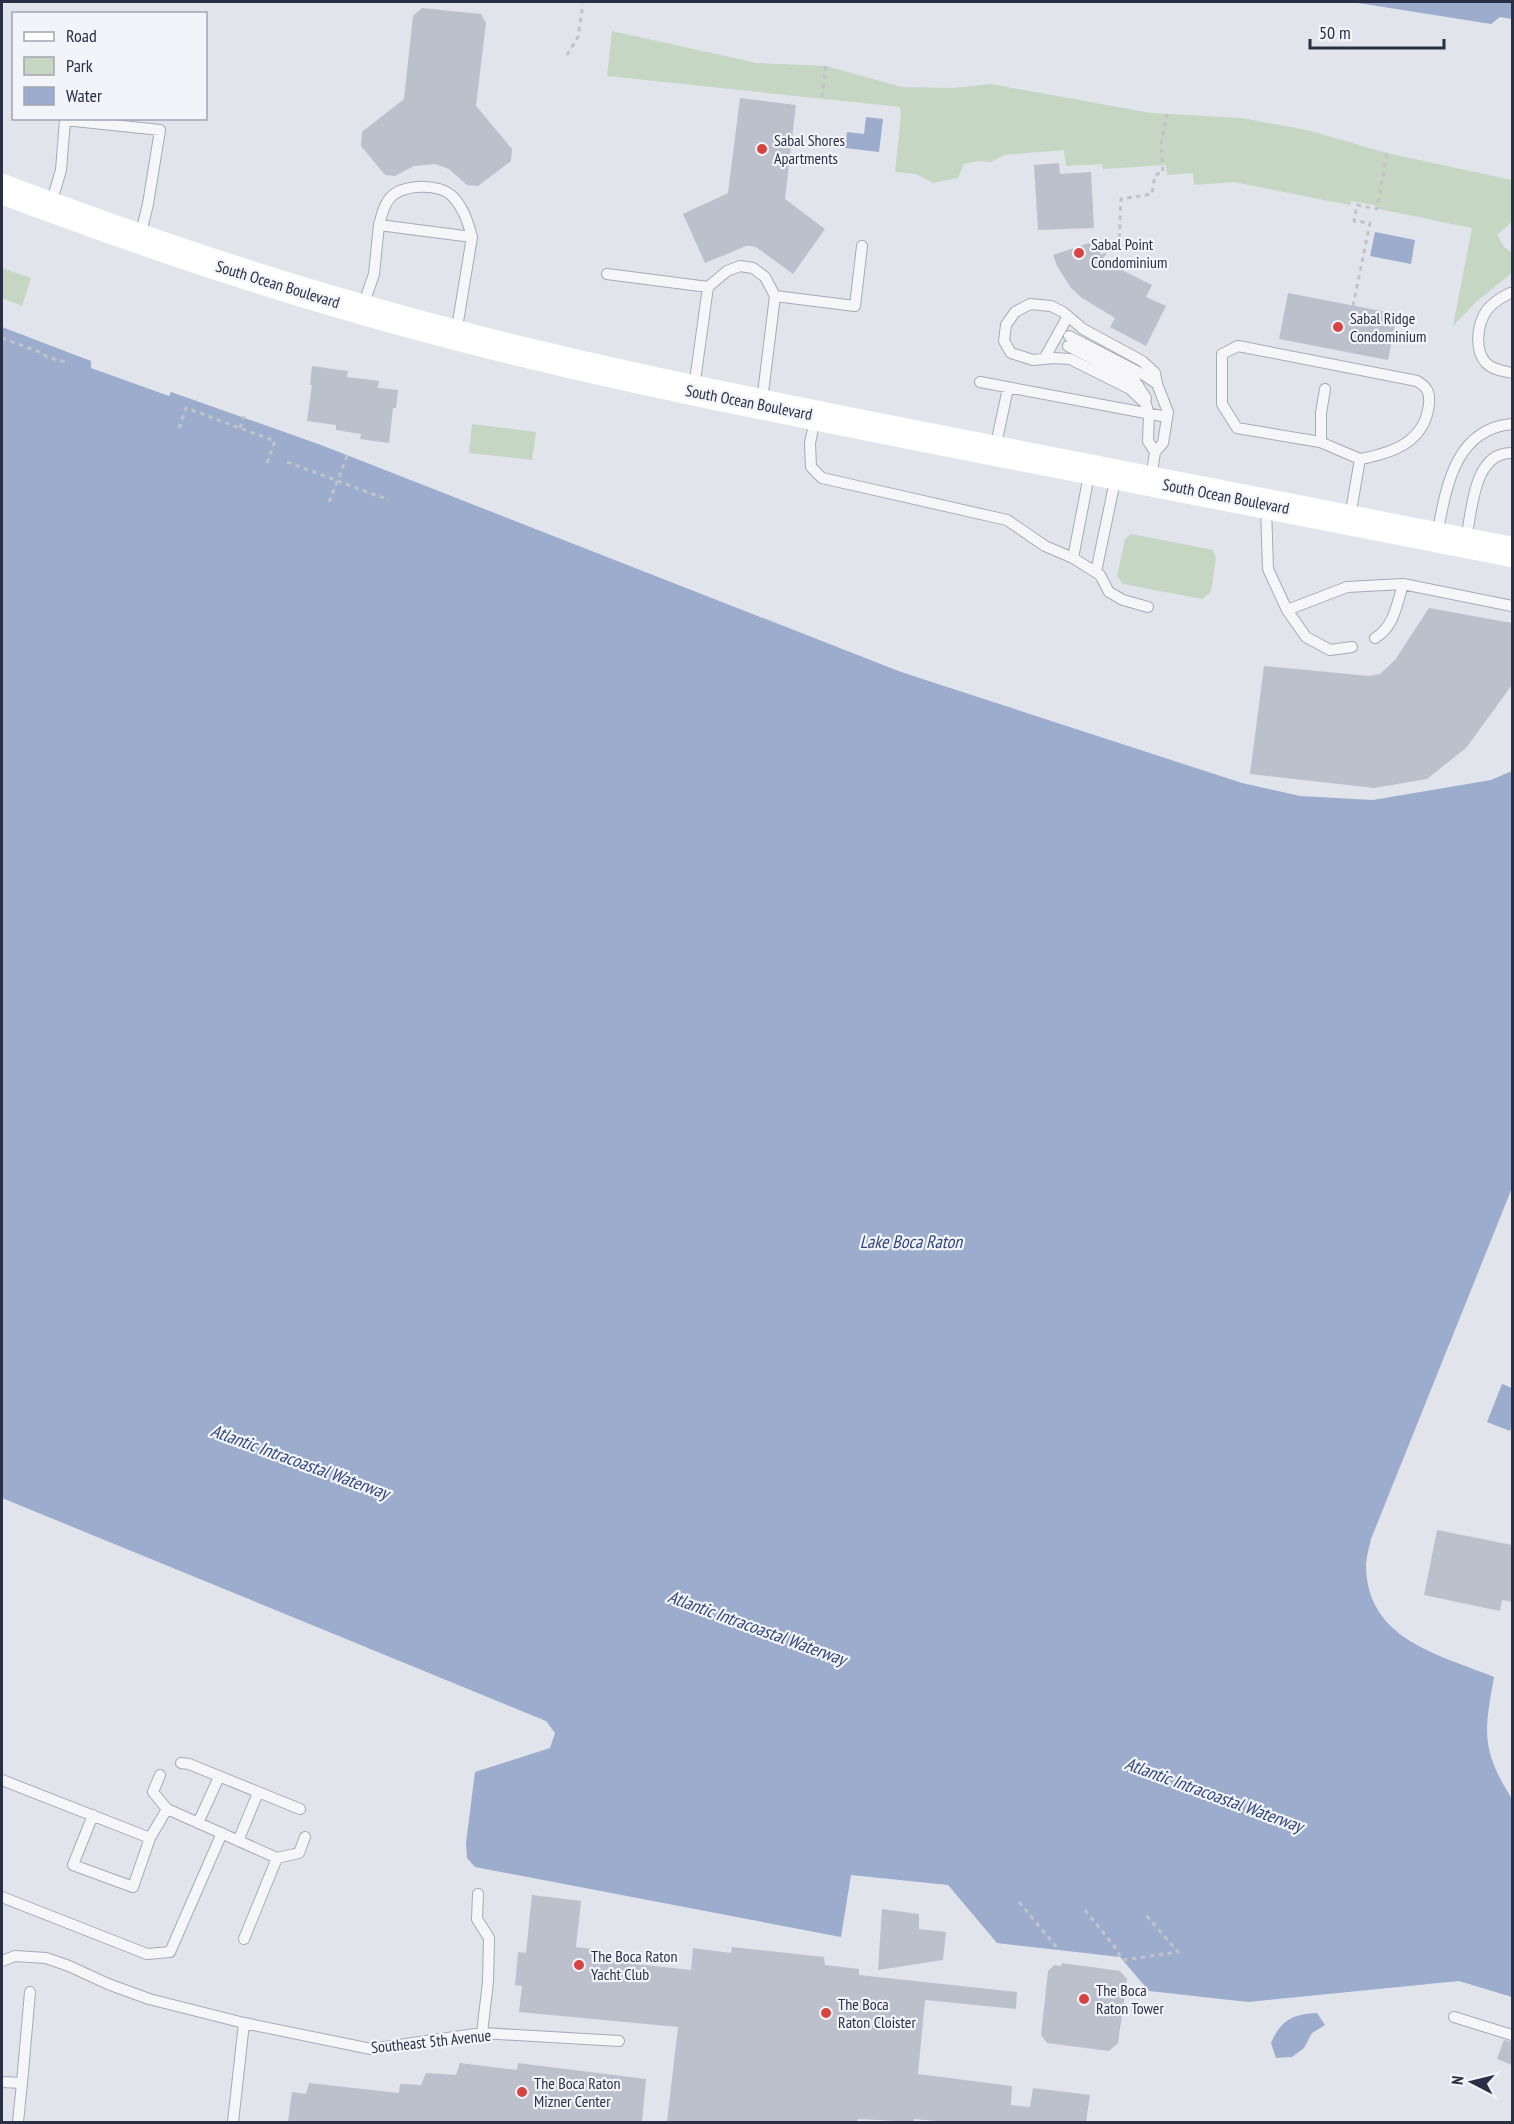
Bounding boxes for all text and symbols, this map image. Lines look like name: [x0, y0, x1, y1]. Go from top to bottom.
legend: [12, 12, 207, 120]
scale bar: [1310, 12, 1444, 50]
text: 50 m: [1319, 21, 1351, 44]
text: Road: [66, 24, 97, 47]
text: Park: [66, 54, 93, 77]
text: Water: [66, 84, 102, 107]
place label: Sabal Shores Apartments: [774, 130, 845, 168]
marker: Sabal Shores Apartments: [755, 142, 769, 156]
place label: Sabal Point Condominium: [1091, 234, 1167, 272]
marker: Sabal Point Condominium: [1072, 246, 1086, 260]
street label: South Ocean Boulevard: [214, 256, 342, 312]
place label: Sabal Ridge Condominium: [1350, 308, 1426, 346]
marker: Sabal Ridge Condominium: [1331, 320, 1345, 334]
street label: South Ocean Boulevard: [684, 380, 814, 424]
street label: South Ocean Boulevard: [1161, 474, 1291, 518]
water label: Lake Boca Raton: [860, 1230, 963, 1253]
water label: Atlantic Intracoastal Waterway: [208, 1419, 394, 1505]
water label: Atlantic Intracoastal Waterway: [665, 1585, 851, 1671]
water label: Atlantic Intracoastal Waterway: [1122, 1752, 1308, 1838]
place label: The Boca Raton Yacht Club: [591, 1946, 677, 1984]
marker: The Boca Raton Yacht Club: [572, 1958, 586, 1972]
place label: The Boca Raton Tower: [1096, 1980, 1164, 2018]
marker: The Boca Raton Tower: [1077, 1992, 1091, 2006]
place label: The Boca Raton Cloister: [838, 1994, 916, 2032]
marker: The Boca Raton Cloister: [819, 2006, 833, 2020]
street label: Southeast 5th Avenue: [370, 2025, 492, 2057]
north arrow: [1442, 2052, 1502, 2112]
place label: The Boca Raton Mizner Center: [534, 2073, 620, 2111]
text: N: [1447, 2075, 1468, 2086]
marker: The Boca Raton Mizner Center: [515, 2085, 529, 2099]

